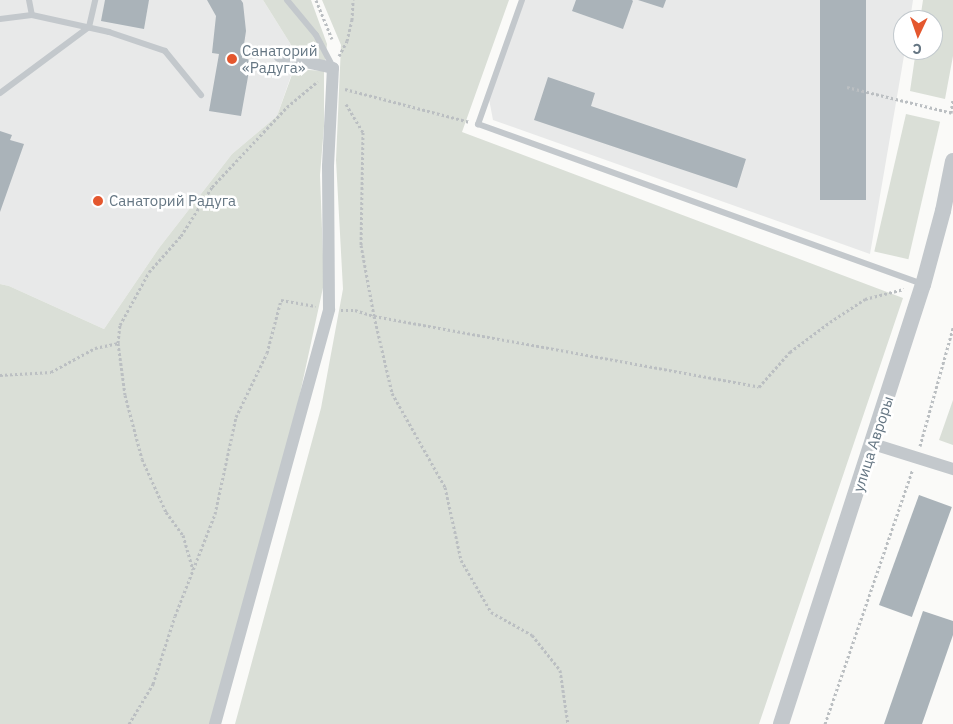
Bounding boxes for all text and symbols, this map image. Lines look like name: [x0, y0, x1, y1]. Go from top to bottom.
north arrow: [893, 10, 943, 60]
text: С: [912, 40, 922, 58]
place label: Санаторий «Радуга»: [242, 41, 317, 76]
marker: Санаторий «Радуга»: [226, 53, 238, 65]
place label: Санаторий Радуга: [109, 192, 236, 210]
marker: Санаторий Радуга: [91, 194, 105, 208]
street label: улица Авроры: [849, 394, 897, 494]

